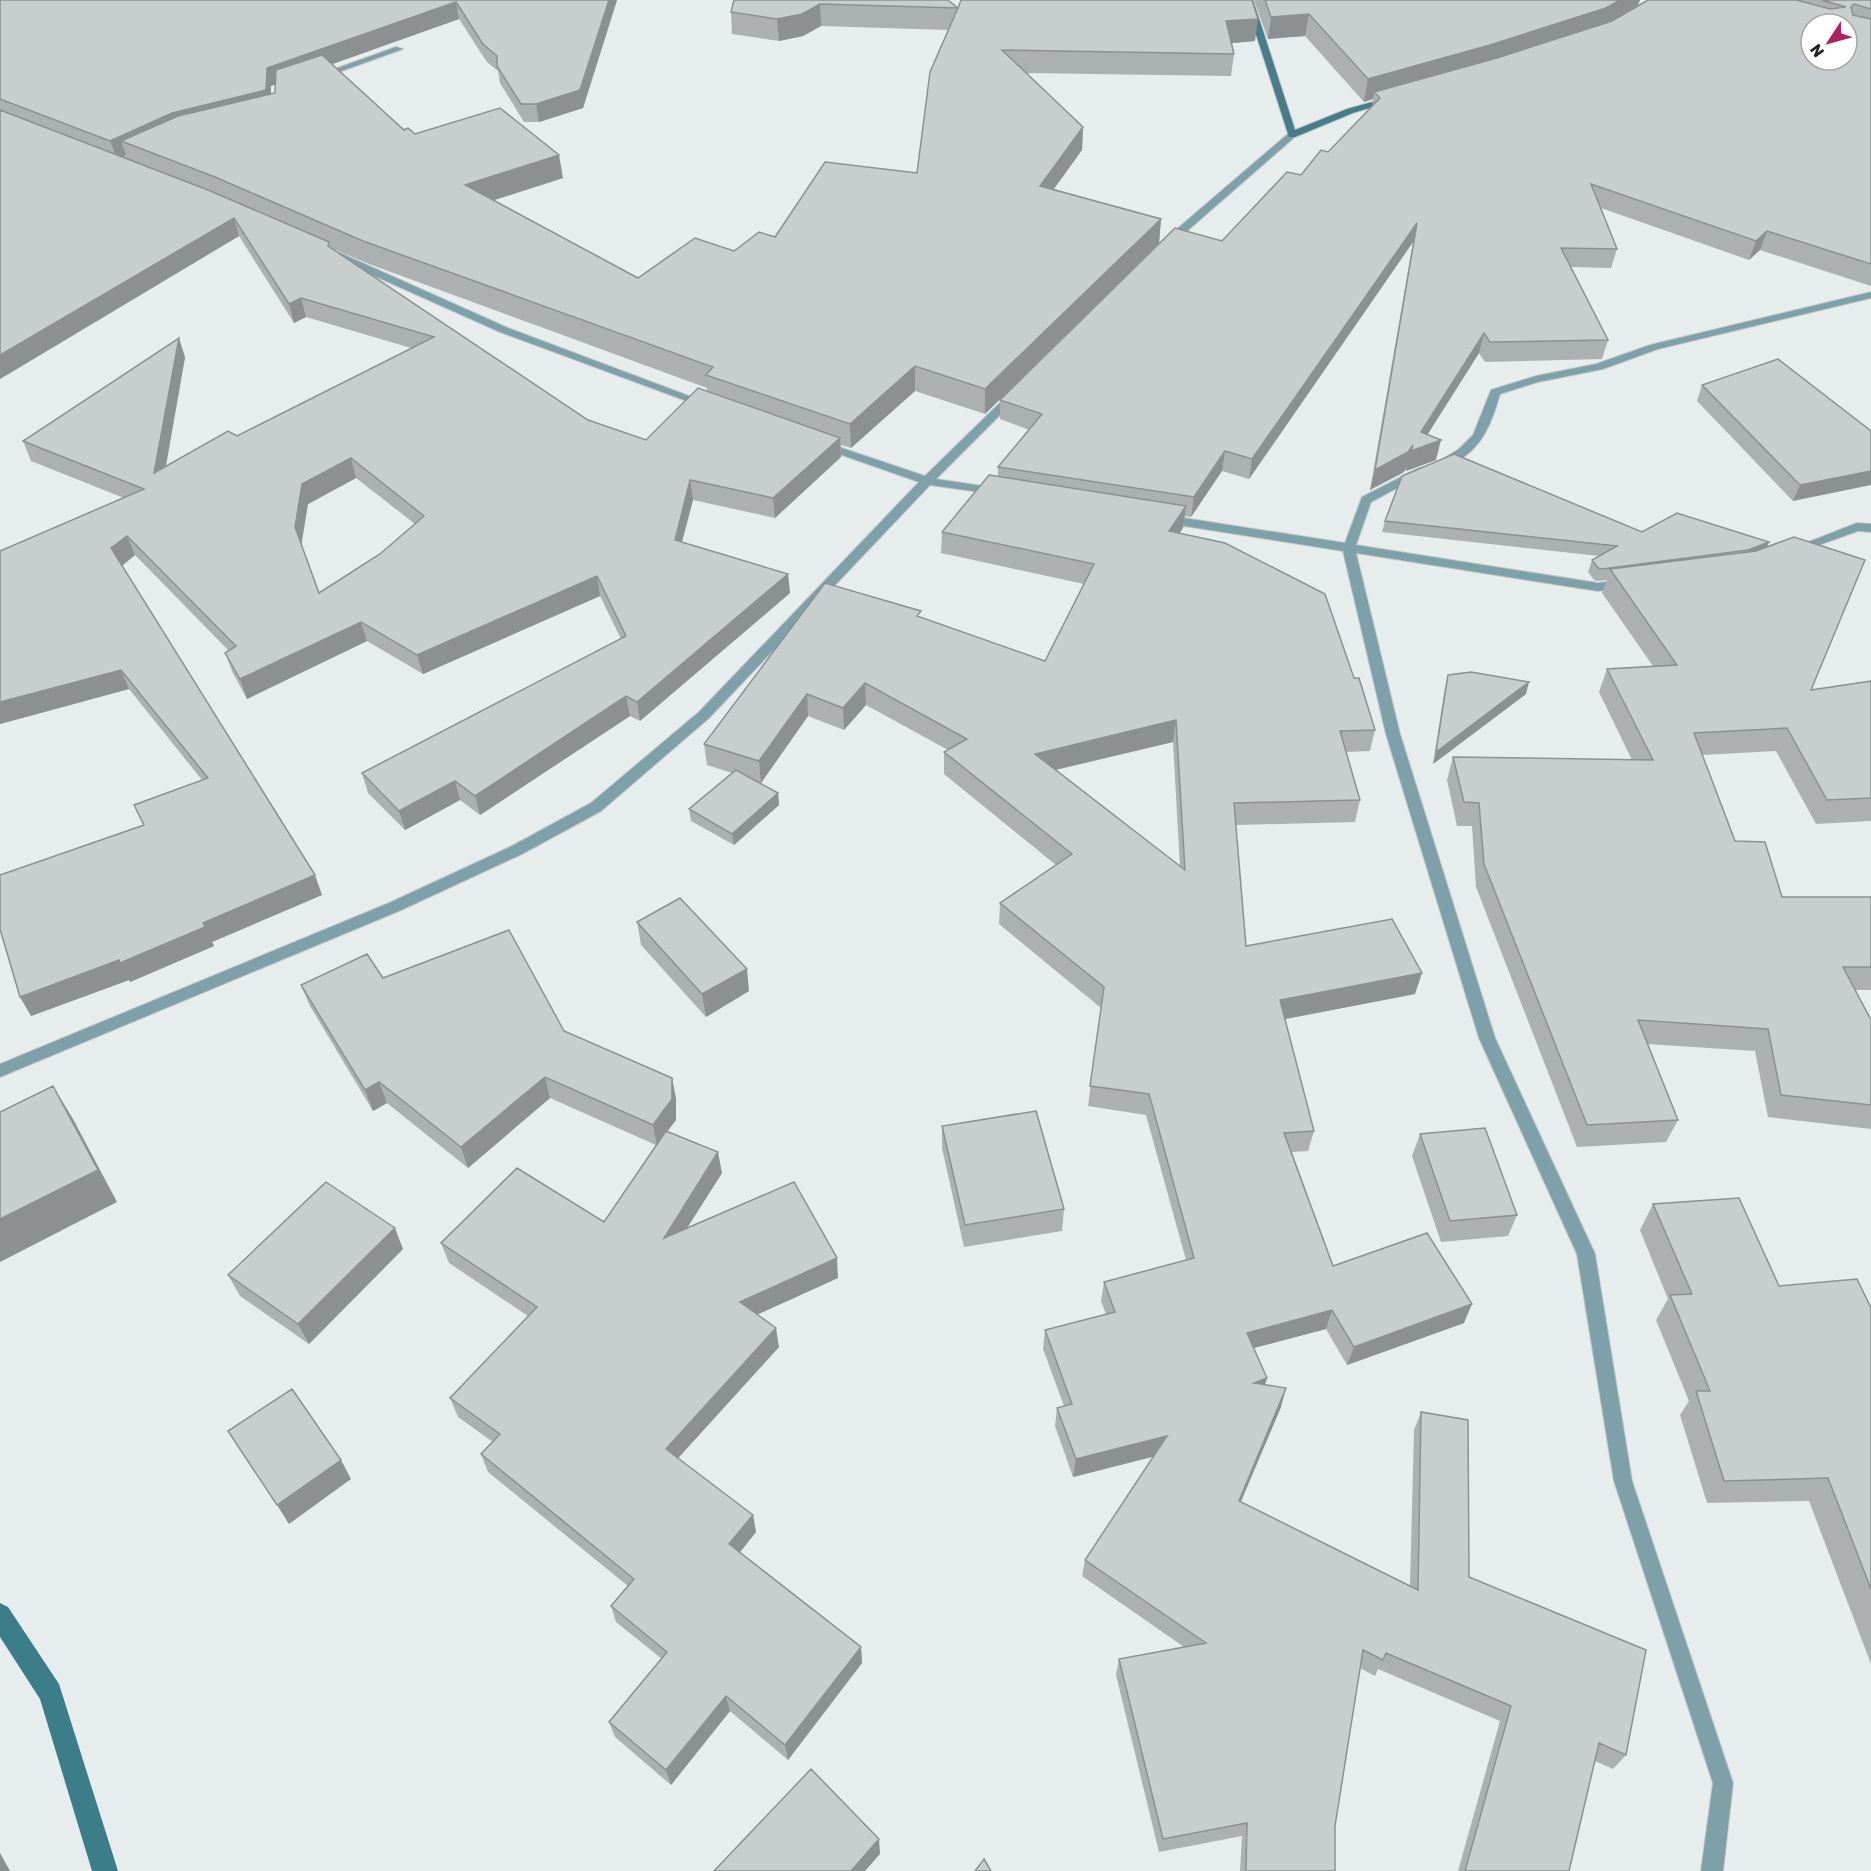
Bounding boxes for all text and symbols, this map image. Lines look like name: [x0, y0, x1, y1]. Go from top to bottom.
north arrow: [1799, 12, 1859, 72]
text: N: [1806, 40, 1828, 61]

